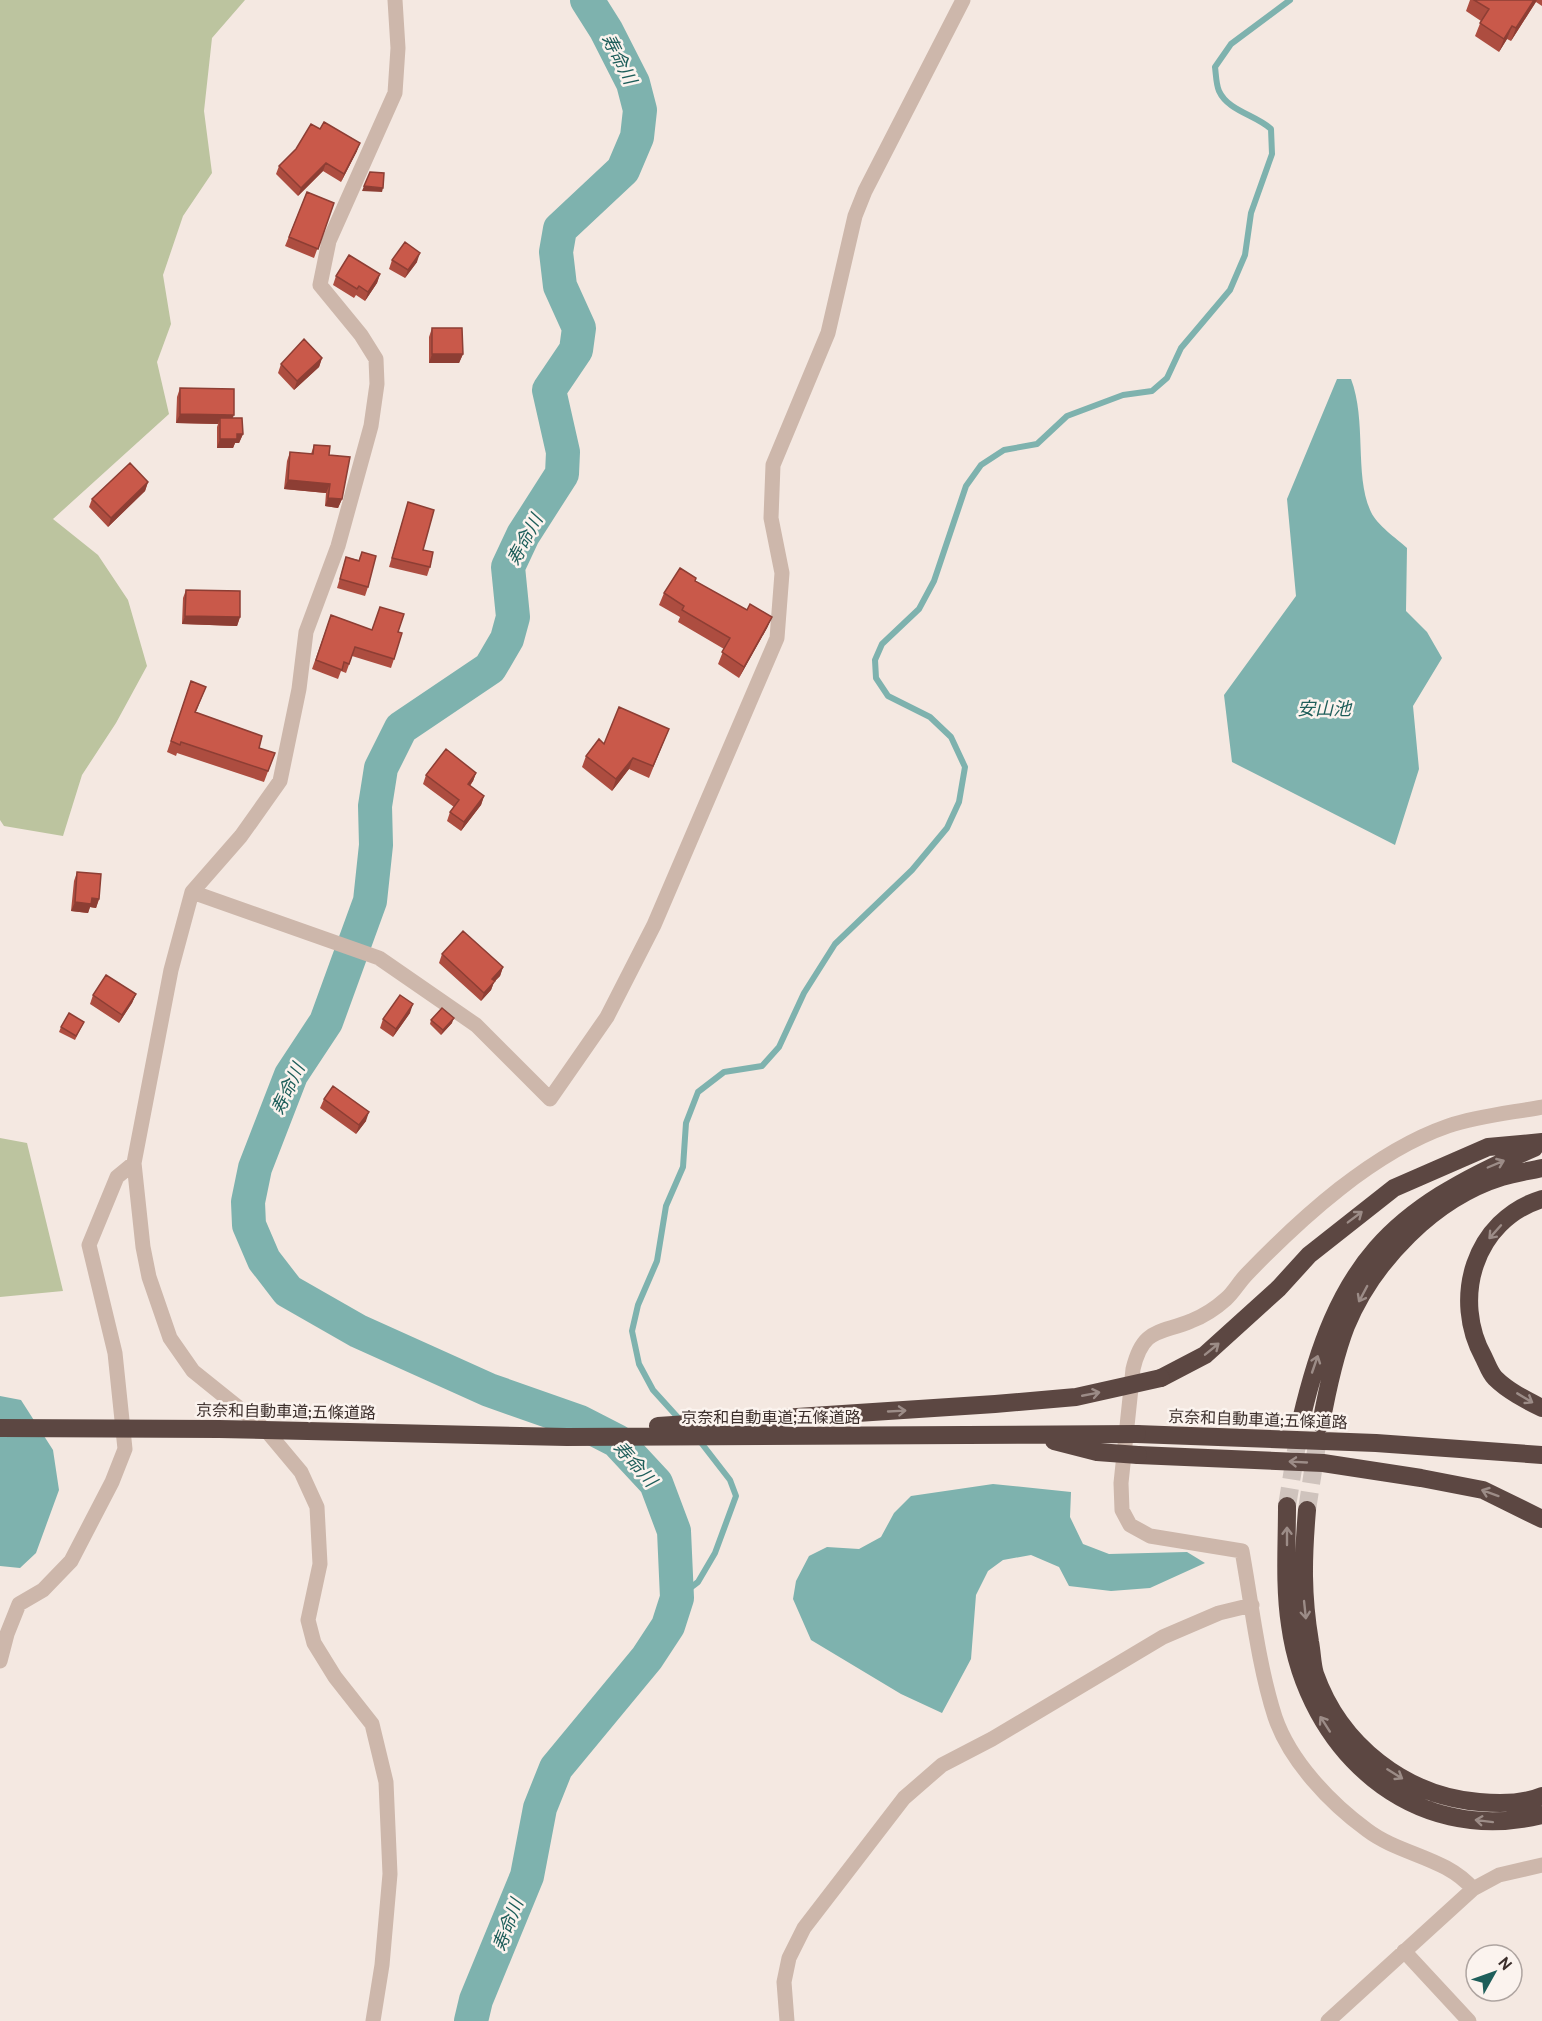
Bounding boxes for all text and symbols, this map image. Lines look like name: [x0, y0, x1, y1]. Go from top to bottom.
water label: 寿命川: [595, 30, 641, 91]
water label: 寿命川: [503, 510, 550, 570]
water label: 安山池: [1297, 699, 1353, 722]
water label: 寿命川: [268, 1058, 312, 1119]
one-way arrow: [1487, 1158, 1505, 1169]
one-way arrow: [1346, 1211, 1362, 1223]
one-way arrow: [1488, 1224, 1502, 1239]
one-way arrow: [1357, 1285, 1369, 1302]
one-way arrow: [1203, 1343, 1219, 1356]
one-way arrow: [1311, 1355, 1322, 1374]
one-way arrow: [1081, 1388, 1100, 1399]
one-way arrow: [1516, 1392, 1533, 1404]
street label: 京奈和自動車道;五條道路: [196, 1401, 376, 1425]
one-way arrow: [886, 1405, 906, 1416]
street label: 京奈和自動車道;五條道路: [1168, 1408, 1348, 1434]
street label: 京奈和自動車道;五條道路: [681, 1409, 861, 1429]
water label: 寿命川: [607, 1437, 662, 1494]
one-way arrow: [1288, 1456, 1308, 1467]
one-way arrow: [1481, 1487, 1500, 1498]
one-way arrow: [1281, 1526, 1293, 1546]
one-way arrow: [1300, 1600, 1311, 1619]
one-way arrow: [1319, 1716, 1331, 1733]
one-way arrow: [1386, 1769, 1403, 1781]
one-way arrow: [1475, 1815, 1495, 1826]
water label: 寿命川: [489, 1894, 531, 1955]
north arrow: [1464, 1943, 1524, 2003]
text: N: [1493, 1954, 1515, 1975]

